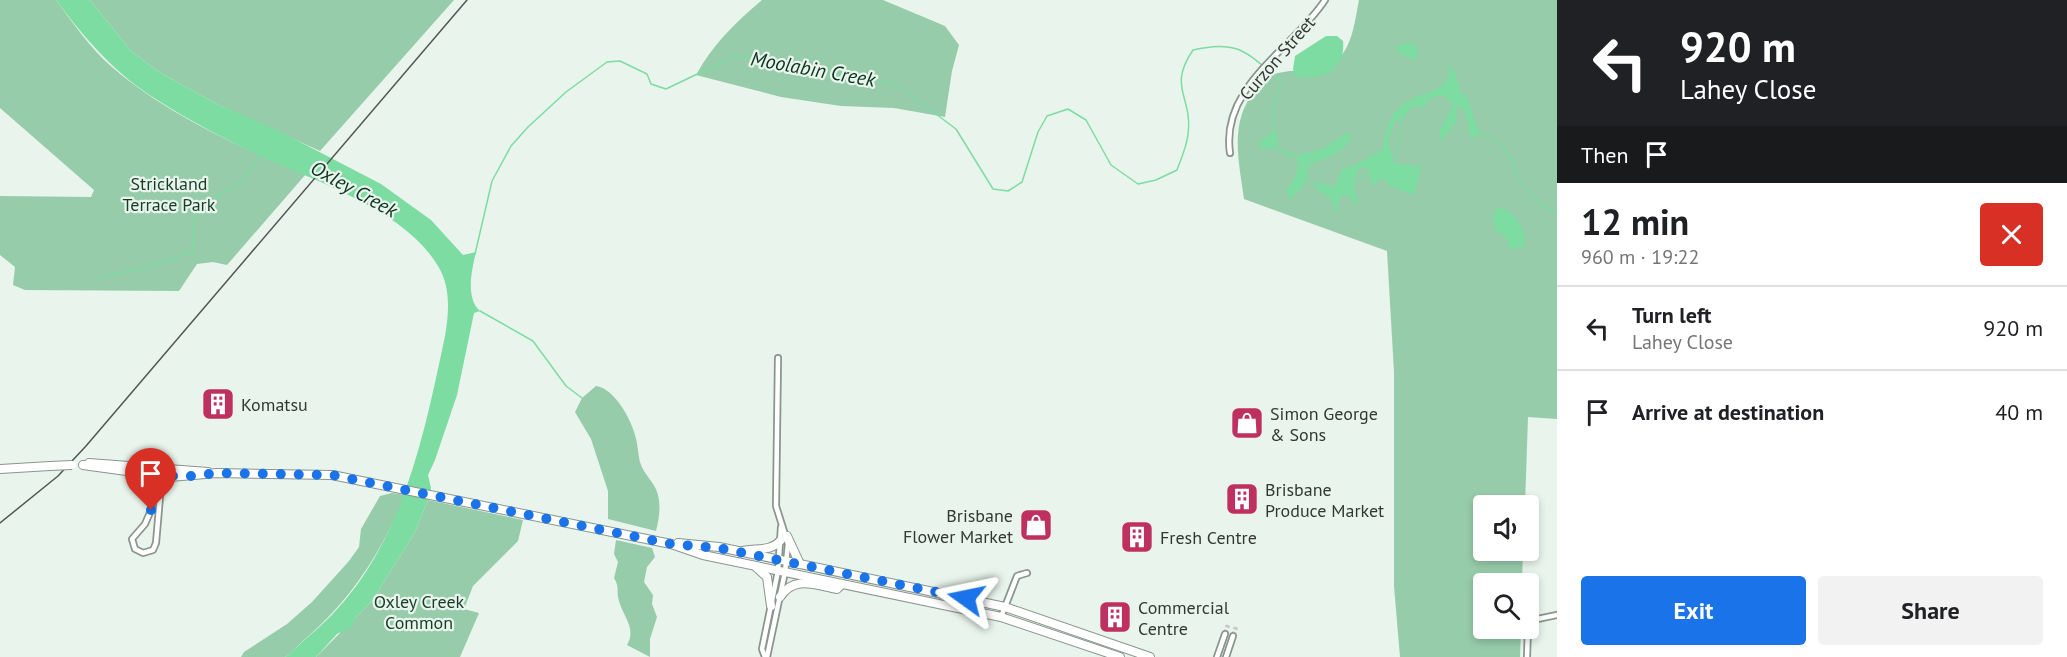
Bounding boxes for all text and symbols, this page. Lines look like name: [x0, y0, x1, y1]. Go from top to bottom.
street label: Curzon Street: [1234, 11, 1320, 105]
text: 920 m: [1680, 19, 1796, 74]
icon: left: [1581, 24, 1659, 102]
water label: Moolabin Creek: [749, 45, 878, 93]
text: Lahey Close: [1680, 72, 1816, 106]
icon: arrive: [1640, 138, 1673, 171]
text: Then: [1581, 141, 1628, 169]
water label: Oxley Creek: [306, 155, 403, 224]
park label: Strickland Terrace Park: [123, 172, 216, 216]
text: 12 min: [1581, 198, 1689, 245]
button: close: [1980, 203, 2043, 266]
text: 960 m · 19:22: [1581, 244, 1699, 270]
text: Turn left: [1632, 301, 1712, 329]
icon: left: [1581, 312, 1614, 345]
text: 920 m: [1983, 314, 2043, 342]
text: Lahey Close: [1632, 329, 1733, 355]
building icon: Komatsu: [200, 386, 236, 422]
place label: Komatsu: [241, 393, 308, 416]
icon: arrive: [1581, 396, 1614, 429]
text: Arrive at destination: [1632, 398, 1824, 426]
text: 40 m: [1995, 398, 2043, 426]
place label: Simon George & Sons: [1270, 402, 1378, 446]
shop icon: Simon George & Sons: [1229, 405, 1265, 441]
pin: [125, 448, 176, 510]
icon: arrive: [134, 457, 167, 490]
place label: Brisbane Produce Market: [1265, 478, 1384, 522]
building icon: Brisbane Produce Market: [1224, 481, 1260, 517]
map controls: [1473, 495, 1539, 639]
button: sound: [1473, 495, 1539, 561]
place label: Brisbane Flower Market: [903, 504, 1013, 548]
shop icon: Brisbane Flower Market: [1018, 507, 1054, 543]
building icon: Fresh Centre: [1119, 519, 1155, 555]
place label: Fresh Centre: [1160, 526, 1257, 549]
position arrow: [934, 566, 998, 630]
button: search: [1473, 573, 1539, 639]
button: Exit: [1581, 576, 1806, 645]
button: Share: [1818, 576, 2043, 645]
park label: Oxley Creek Common: [374, 590, 465, 634]
place label: Commercial Centre: [1138, 596, 1230, 640]
building icon: Commercial Centre: [1097, 599, 1133, 635]

